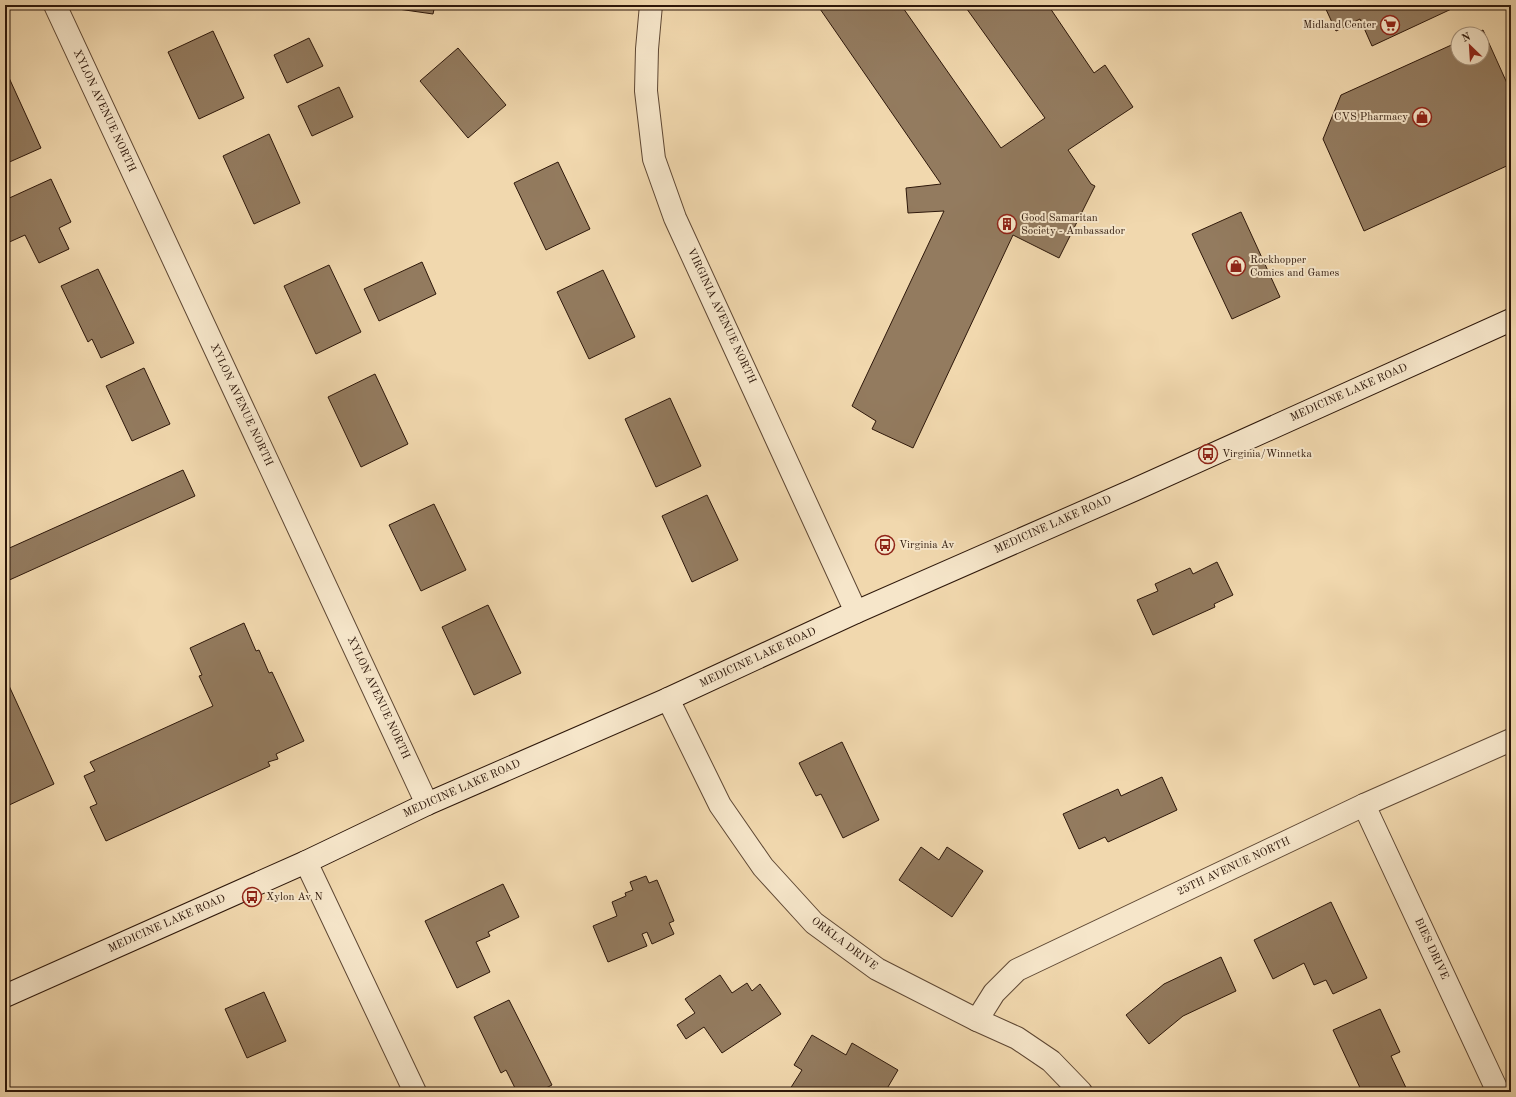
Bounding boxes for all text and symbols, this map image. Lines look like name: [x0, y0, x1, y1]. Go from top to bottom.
supermarket icon: Midland Center: [1379, 14, 1401, 36]
place label: Midland Center: [1303, 20, 1376, 31]
north arrow: [1450, 26, 1490, 66]
text: N: [1460, 31, 1473, 45]
street label: XYLON AVENUE NORTH: [71, 48, 137, 174]
shop icon: CVS Pharmacy: [1411, 106, 1433, 128]
place label: CVS Pharmacy: [1334, 112, 1408, 123]
building icon: Good Samaritan Society - Ambassador: [996, 213, 1018, 235]
place label: Good Samaritan Society - Ambassador: [1021, 213, 1125, 237]
street label: VIRGINIA AVENUE NORTH: [685, 247, 757, 386]
shop icon: Rockhopper Comics and Games: [1225, 255, 1247, 277]
place label: Rockhopper Comics and Games: [1250, 255, 1340, 279]
street label: XYLON AVENUE NORTH: [208, 342, 274, 468]
street label: MEDICINE LAKE ROAD: [1289, 362, 1410, 424]
bus stop icon: Virginia/Winnetka: [1197, 443, 1219, 465]
place label: Virginia/Winnetka: [1222, 449, 1312, 460]
street label: MEDICINE LAKE ROAD: [993, 494, 1114, 556]
bus stop icon: Virginia Av: [874, 534, 896, 556]
place label: Virginia Av: [899, 540, 955, 551]
street label: MEDICINE LAKE ROAD: [698, 626, 818, 690]
street label: XYLON AVENUE NORTH: [345, 635, 411, 761]
street label: MEDICINE LAKE ROAD: [402, 758, 523, 820]
street label: 25TH AVENUE NORTH: [1176, 836, 1293, 898]
bus stop icon: Xylon Av N: [241, 886, 263, 908]
place label: Xylon Av N: [266, 892, 323, 903]
street label: MEDICINE LAKE ROAD: [107, 893, 228, 955]
street label: ORKLA DRIVE: [809, 916, 879, 972]
street label: BIES DRIVE: [1412, 917, 1450, 981]

